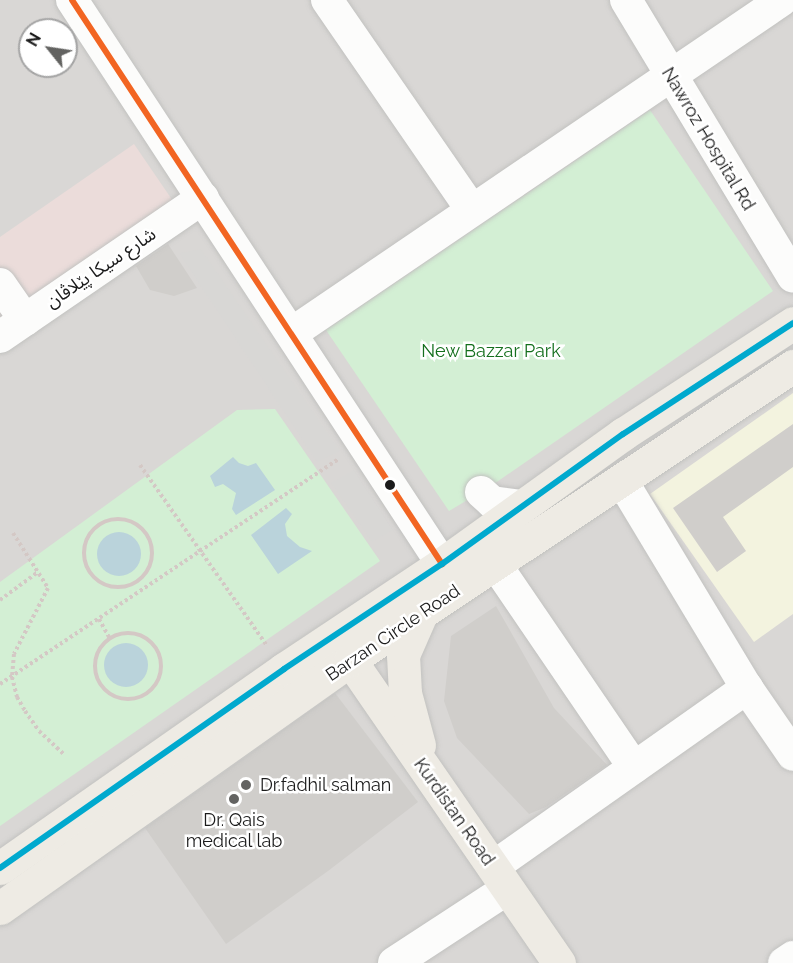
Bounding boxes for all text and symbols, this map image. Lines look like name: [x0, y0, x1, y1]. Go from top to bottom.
north arrow: [18, 18, 78, 78]
text: N: [22, 30, 45, 50]
street label: Nawroz Hospital Rd: [657, 63, 759, 215]
street label: شارع سيكا پێلاڤان: [42, 223, 160, 313]
park label: New Bazzar Park: [421, 340, 561, 362]
unlabelled marker: [384, 479, 396, 491]
street label: Barzan Circle Road: [322, 580, 464, 686]
street label: Kurdistan Road: [409, 754, 499, 870]
place label: Dr.fadhil salman: [260, 774, 392, 796]
marker: Dr.fadhil salman: [237, 776, 255, 794]
marker: Dr. Qais medical lab: [225, 790, 243, 808]
place label: Dr. Qais medical lab: [185, 810, 283, 852]

